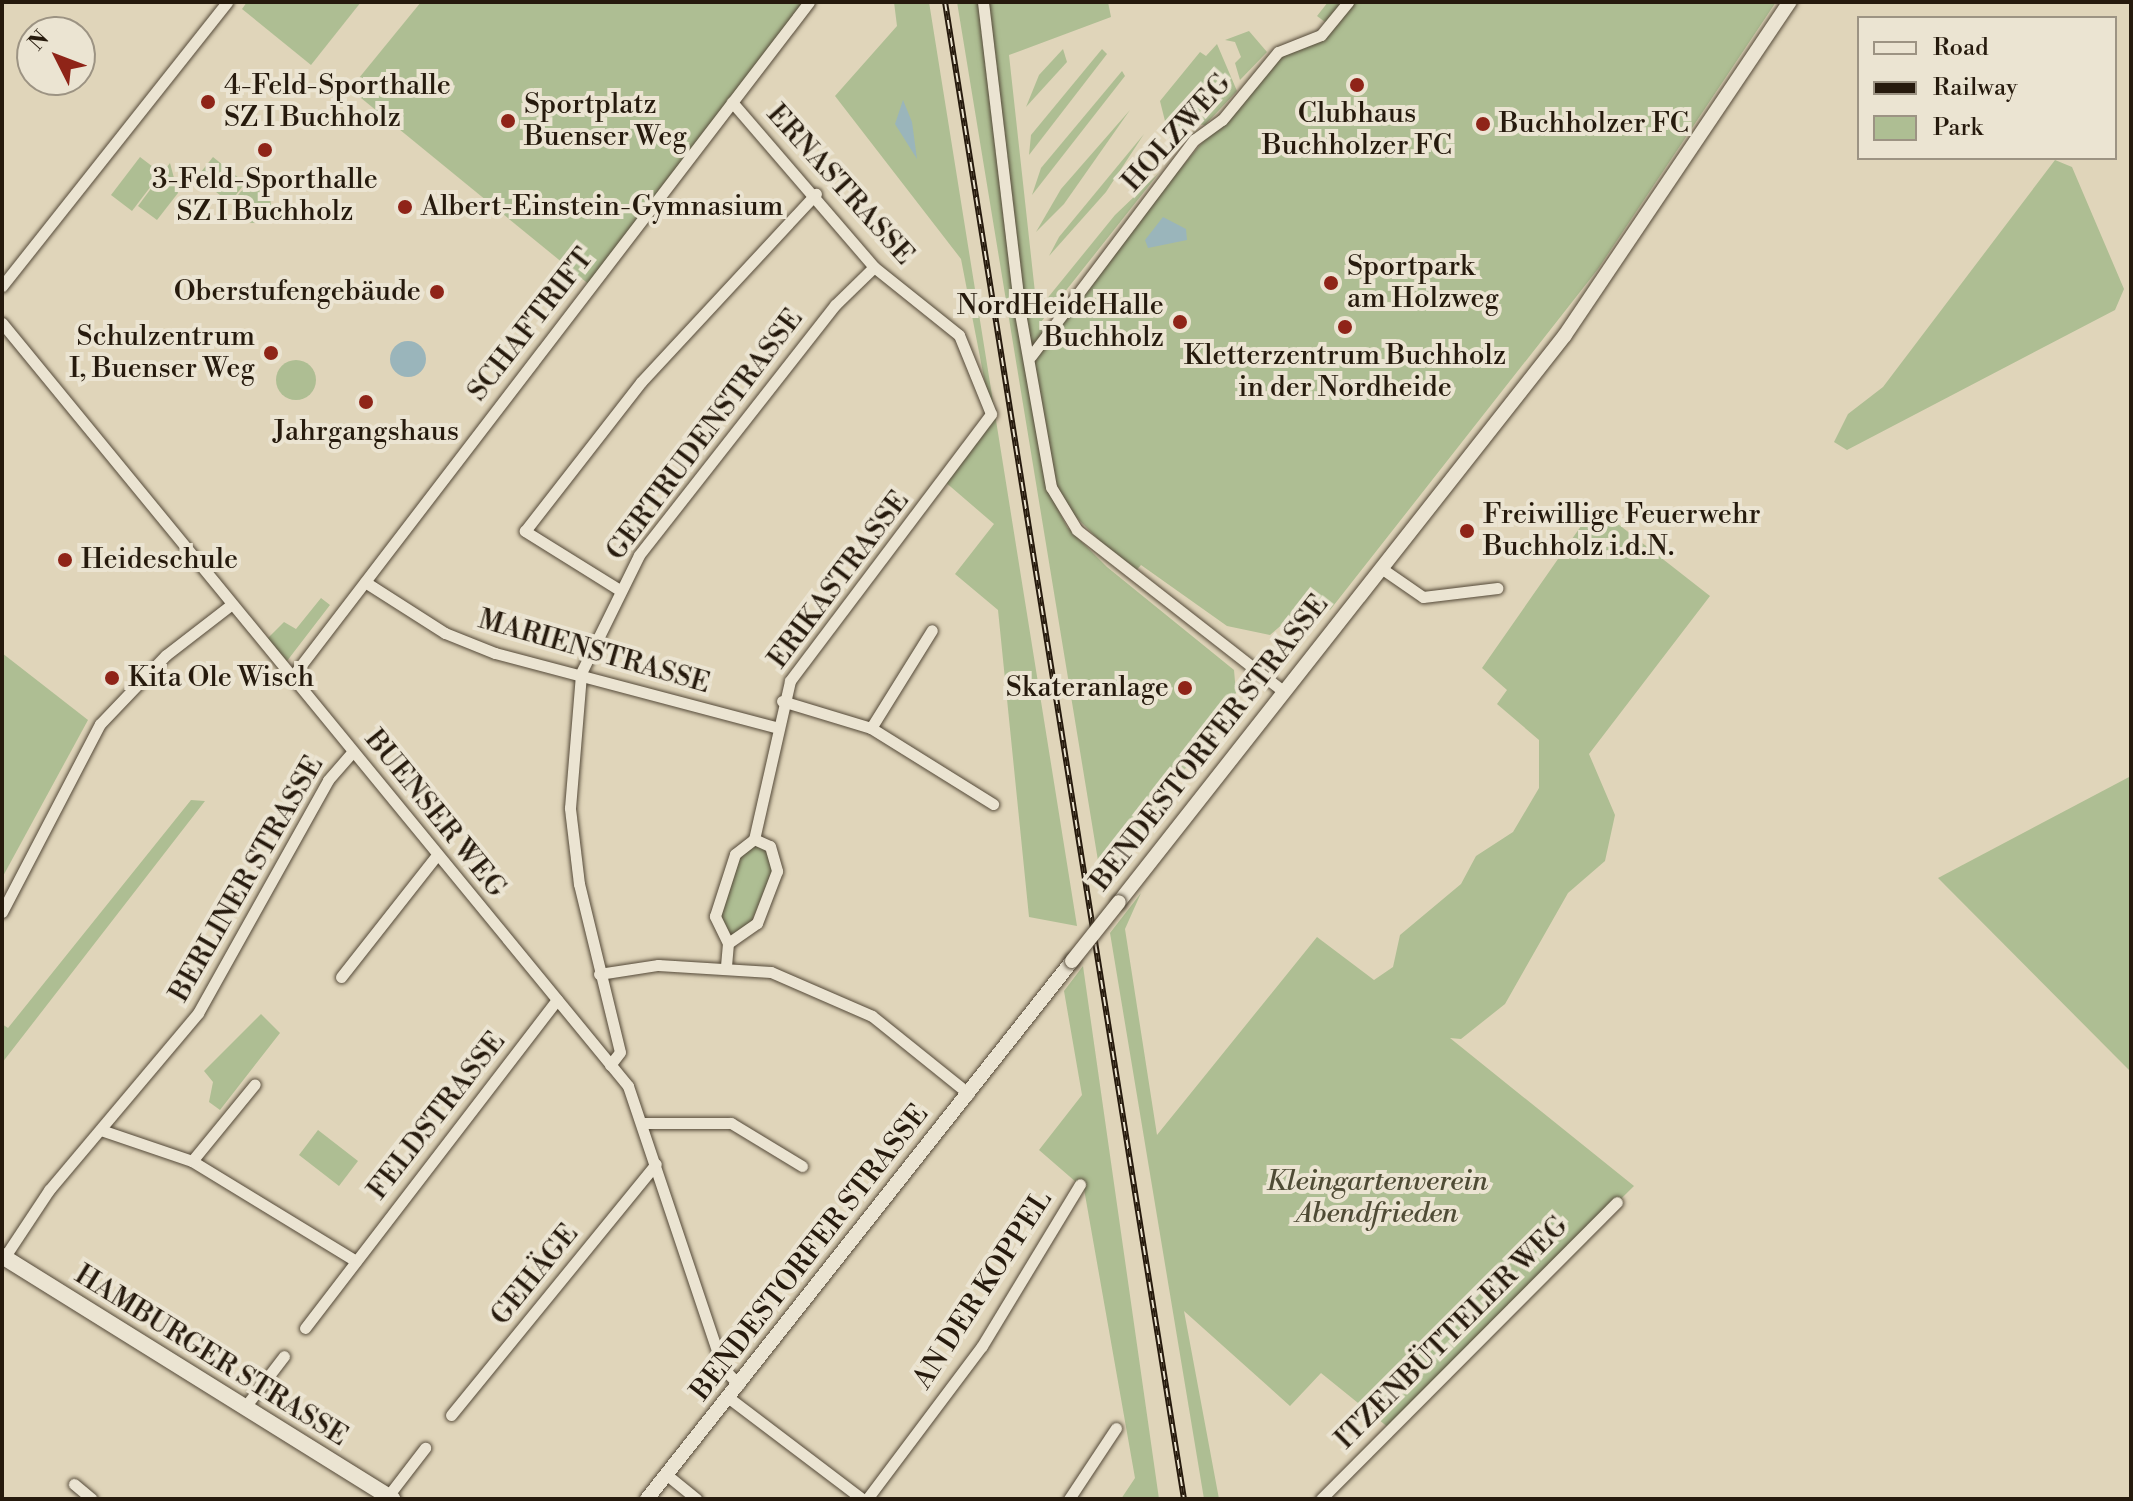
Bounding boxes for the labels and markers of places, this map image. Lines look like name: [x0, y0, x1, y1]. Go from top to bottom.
place label: 4-Feld-Sporthalle SZ I Buchholz: [224, 69, 451, 135]
marker: Clubhaus Buchholzer FC: [1348, 76, 1366, 94]
place label: Sportplatz Buenser Weg: [524, 88, 687, 154]
marker: 4-Feld-Sporthalle SZ I Buchholz: [199, 93, 217, 111]
place label: Clubhaus Buchholzer FC: [1262, 97, 1452, 163]
place label: Buchholzer FC: [1499, 107, 1689, 141]
marker: Sportplatz Buenser Weg: [499, 112, 517, 130]
marker: Buchholzer FC: [1474, 115, 1492, 133]
marker: 3-Feld-Sporthalle SZ I Buchholz: [256, 141, 274, 159]
place label: 3-Feld-Sporthalle SZ I Buchholz: [152, 163, 378, 229]
place label: Albert-Einstein-Gymnasium: [421, 190, 783, 224]
marker: Albert-Einstein-Gymnasium: [396, 198, 414, 216]
place label: Sportpark am Holzweg: [1347, 250, 1499, 316]
marker: Sportpark am Holzweg: [1322, 274, 1340, 292]
place label: Oberstufengebäude: [174, 275, 421, 309]
marker: Oberstufengebäude: [428, 283, 446, 301]
place label: NordHeideHalle Buchholz: [957, 289, 1164, 355]
marker: NordHeideHalle Buchholz: [1171, 313, 1189, 331]
marker: Kletterzentrum Buchholz in der Nordheide: [1336, 318, 1354, 336]
place label: Schulzentrum I, Buenser Weg: [69, 320, 255, 386]
place label: Kletterzentrum Buchholz in der Nordheide: [1184, 339, 1506, 405]
marker: Schulzentrum I, Buenser Weg: [262, 344, 280, 362]
marker: Jahrgangshaus: [357, 393, 375, 411]
place label: Jahrgangshaus: [273, 415, 459, 449]
place label: Freiwillige Feuerwehr Buchholz i.d.N.: [1483, 498, 1761, 564]
marker: Freiwillige Feuerwehr Buchholz i.d.N.: [1458, 522, 1476, 540]
place label: Heideschule: [81, 543, 238, 577]
marker: Heideschule: [56, 551, 74, 569]
place label: Kita Ole Wisch: [128, 661, 314, 695]
marker: Kita Ole Wisch: [103, 669, 121, 687]
place label: Skateranlage: [1006, 671, 1169, 705]
marker: Skateranlage: [1176, 679, 1194, 697]

